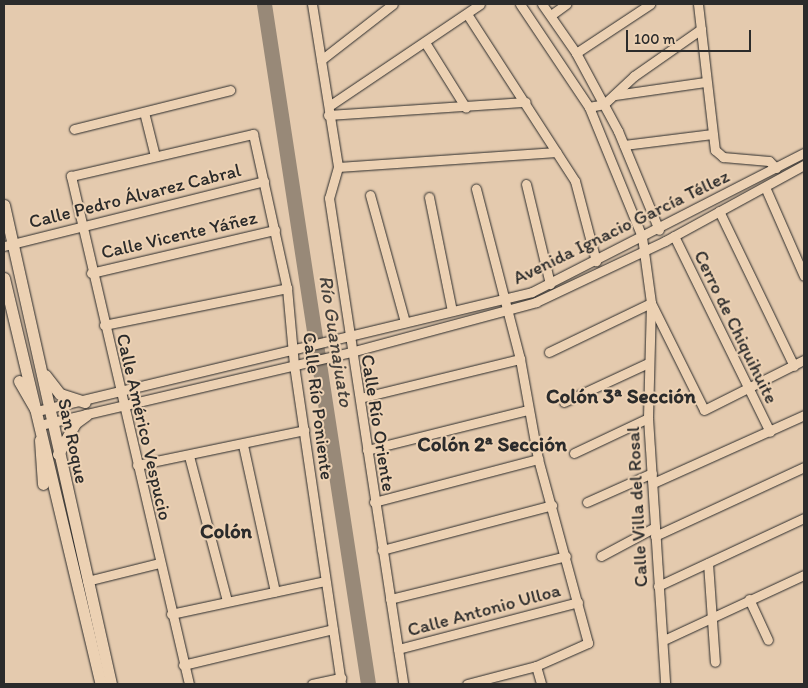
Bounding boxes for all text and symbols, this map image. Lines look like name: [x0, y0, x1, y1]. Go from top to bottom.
scale bar: [628, 20, 753, 52]
text: 100 m: [634, 30, 675, 48]
street label: Calle Pedro Álvarez Cabral: [27, 159, 243, 233]
street label: Avenida Ignacio García Téllez: [509, 165, 733, 289]
street label: Calle Vicente Yáñez: [99, 206, 259, 264]
street label: Cerro de Chiquihuite: [689, 247, 783, 407]
water label: Río Guanajuato: [314, 274, 358, 408]
street label: Calle Río Poniente: [298, 331, 338, 481]
street label: Calle Américo Vespucio: [112, 332, 176, 522]
street label: Calle Río Oriente: [356, 353, 400, 493]
district label: Colón 3ª Sección: [546, 383, 696, 409]
street label: San Roque: [53, 397, 93, 485]
street label: Calle Villa del Rosal: [621, 427, 653, 587]
district label: Colón 2ª Sección: [417, 431, 567, 457]
district label: Colón: [200, 518, 252, 544]
street label: Calle Antonio Ulloa: [405, 579, 563, 641]

